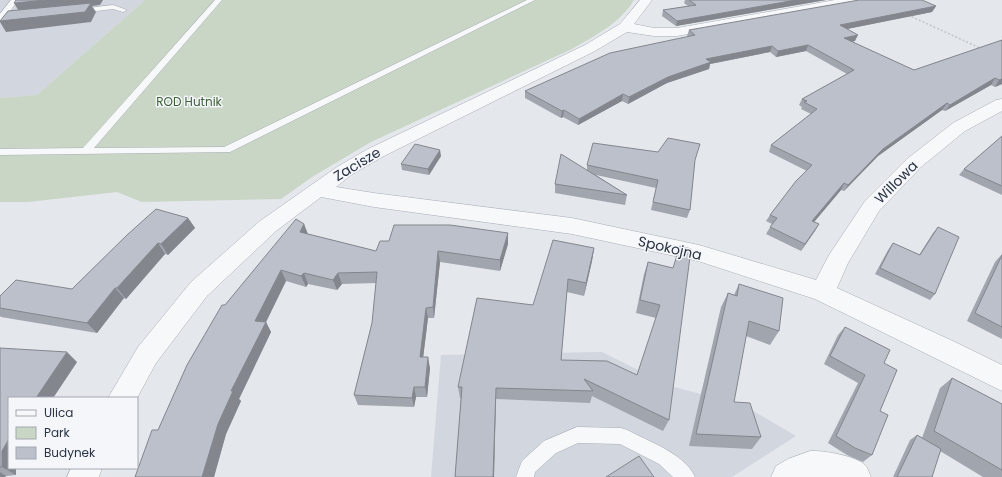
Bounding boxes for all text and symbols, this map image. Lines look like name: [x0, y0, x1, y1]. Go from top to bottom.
park label: ROD Hutnik: [156, 93, 223, 110]
street label: Zacisze: [330, 142, 384, 186]
street label: Willowa: [870, 156, 922, 208]
street label: Spokojna: [636, 231, 704, 265]
legend: [8, 397, 138, 469]
text: Ulica: [44, 404, 73, 421]
text: Park: [44, 424, 71, 441]
text: Budynek: [44, 444, 96, 461]

